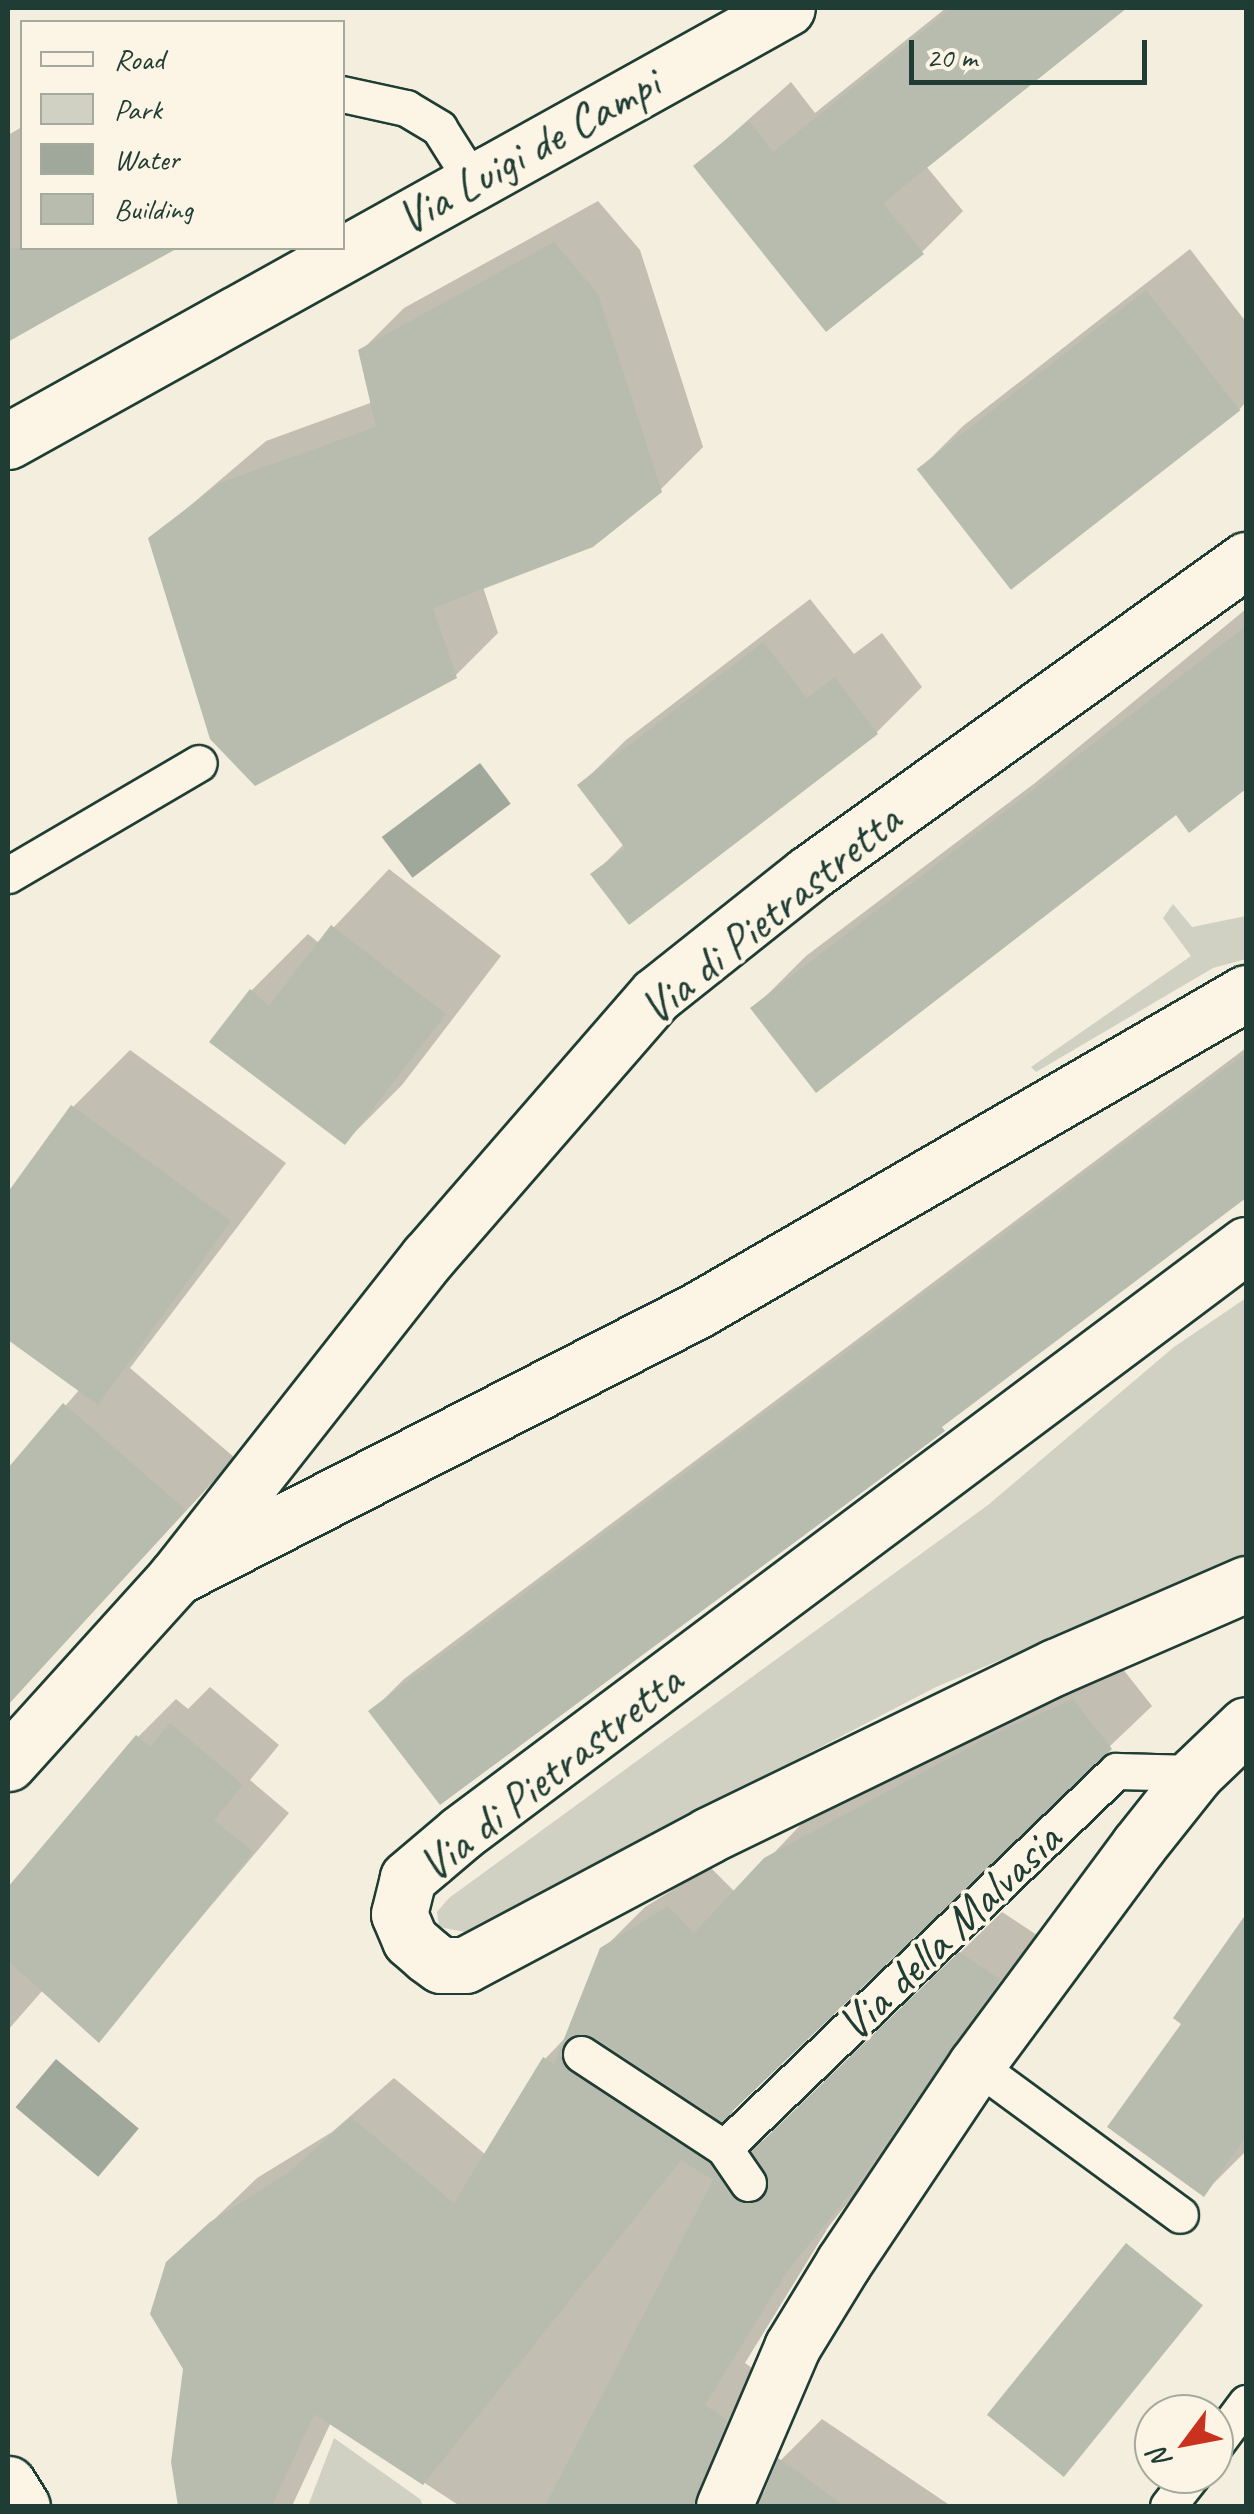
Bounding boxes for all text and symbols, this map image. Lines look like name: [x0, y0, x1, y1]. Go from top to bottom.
legend: [20, 20, 345, 250]
scale bar: [914, 20, 1152, 82]
text: 20 m: [926, 38, 977, 76]
text: Road: [114, 40, 164, 78]
street label: Via Luigi de Campi: [387, 56, 669, 246]
text: Park: [114, 90, 162, 128]
text: Water: [114, 140, 179, 178]
text: Building: [114, 190, 193, 228]
street label: Via di Pietrastretta: [628, 791, 912, 1037]
street label: Via di Pietrastretta: [407, 1652, 693, 1894]
street label: Via della Malvasia: [825, 1811, 1073, 2053]
north arrow: [1134, 2394, 1234, 2494]
text: N: [1140, 2442, 1179, 2476]

